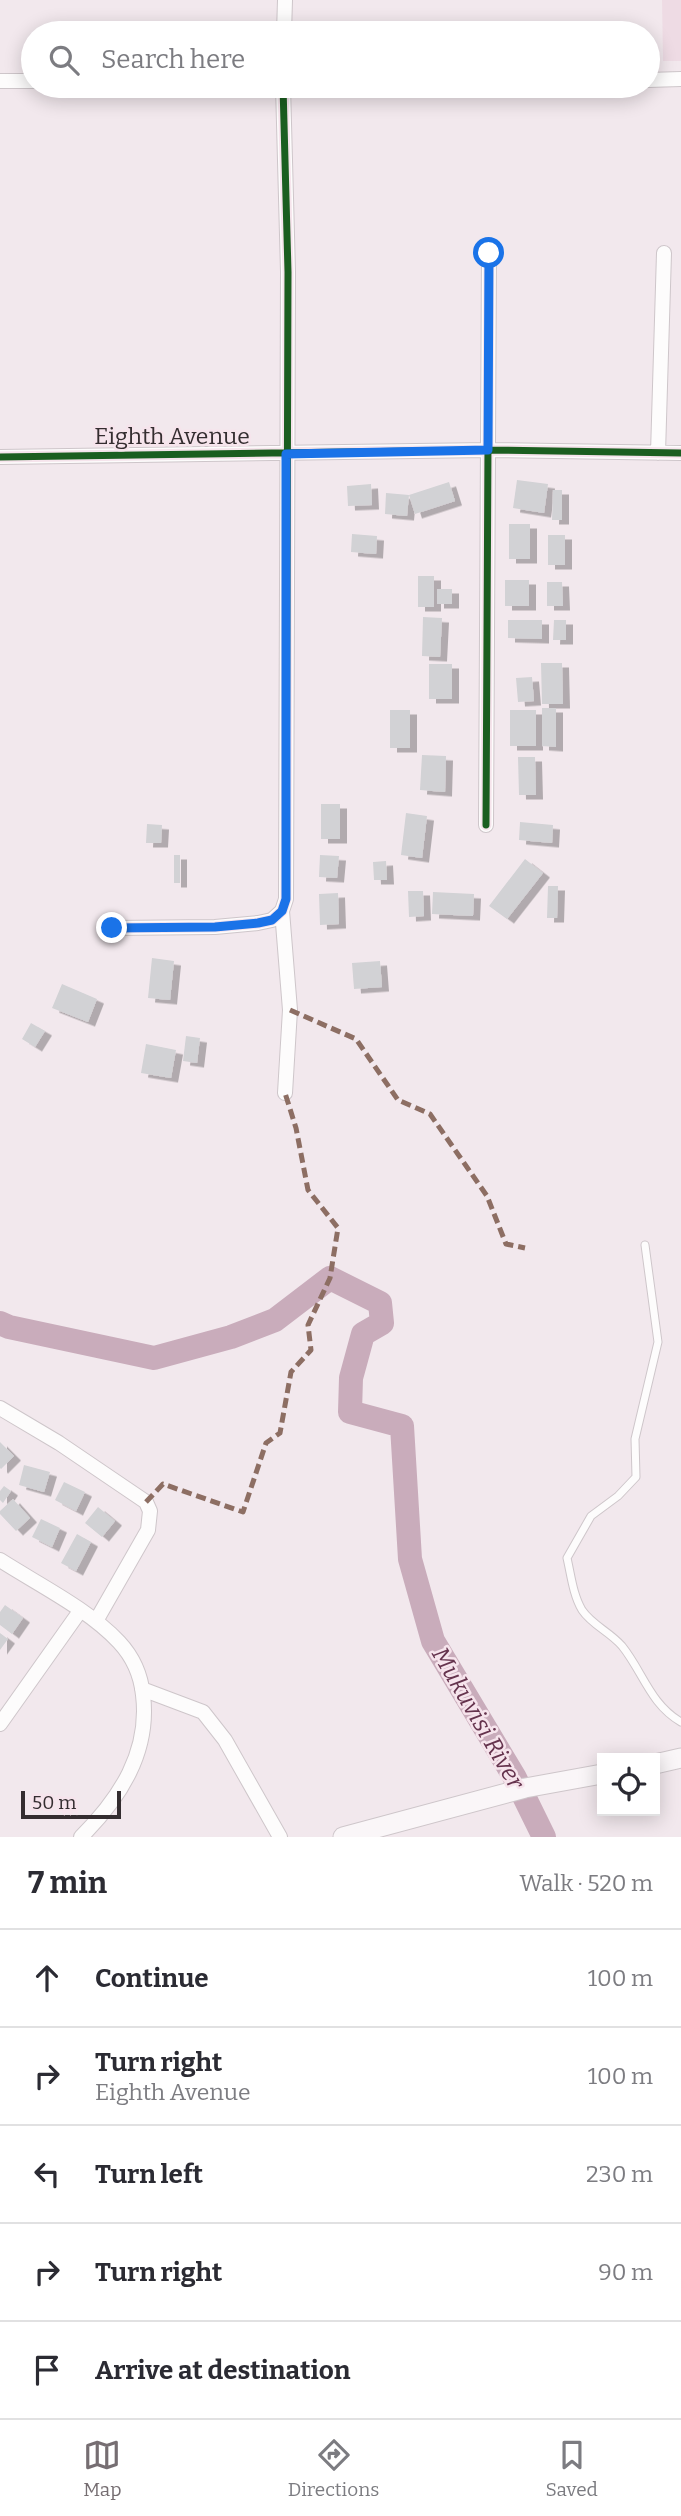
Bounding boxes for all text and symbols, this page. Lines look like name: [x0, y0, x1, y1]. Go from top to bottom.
search box: [21, 21, 660, 98]
icon: search: [45, 41, 83, 79]
text: Search here: [101, 44, 245, 75]
route start: [473, 237, 504, 268]
street label: Eighth Avenue: [94, 422, 250, 450]
route end: [96, 912, 127, 943]
water label: Mukuvisi River: [426, 1642, 530, 1795]
map controls: [597, 1753, 660, 1816]
button: locate: [597, 1753, 660, 1816]
scale bar: [21, 1788, 121, 1820]
text: 50 m: [32, 1791, 76, 1814]
text: 7 min: [28, 1865, 107, 1901]
text: Walk · 520 m: [519, 1869, 653, 1897]
icon: ahead: [28, 1959, 66, 1997]
text: Continue: [95, 1963, 209, 1994]
text: 100 m: [588, 1964, 653, 1992]
text: Turn right: [95, 2047, 222, 2078]
icon: right: [28, 2057, 66, 2095]
text: 100 m: [588, 2062, 653, 2090]
text: Eighth Avenue: [95, 2078, 251, 2106]
icon: left: [28, 2155, 66, 2193]
text: Turn left: [95, 2159, 203, 2190]
text: 230 m: [586, 2160, 653, 2188]
icon: right: [28, 2253, 66, 2291]
text: Turn right: [95, 2257, 222, 2288]
text: 90 m: [598, 2258, 653, 2286]
icon: arrive: [28, 2351, 66, 2389]
text: Arrive at destination: [95, 2355, 350, 2386]
tab: Map: [83, 2436, 122, 2501]
tab: Directions: [288, 2436, 379, 2501]
tab: Saved: [546, 2436, 598, 2501]

